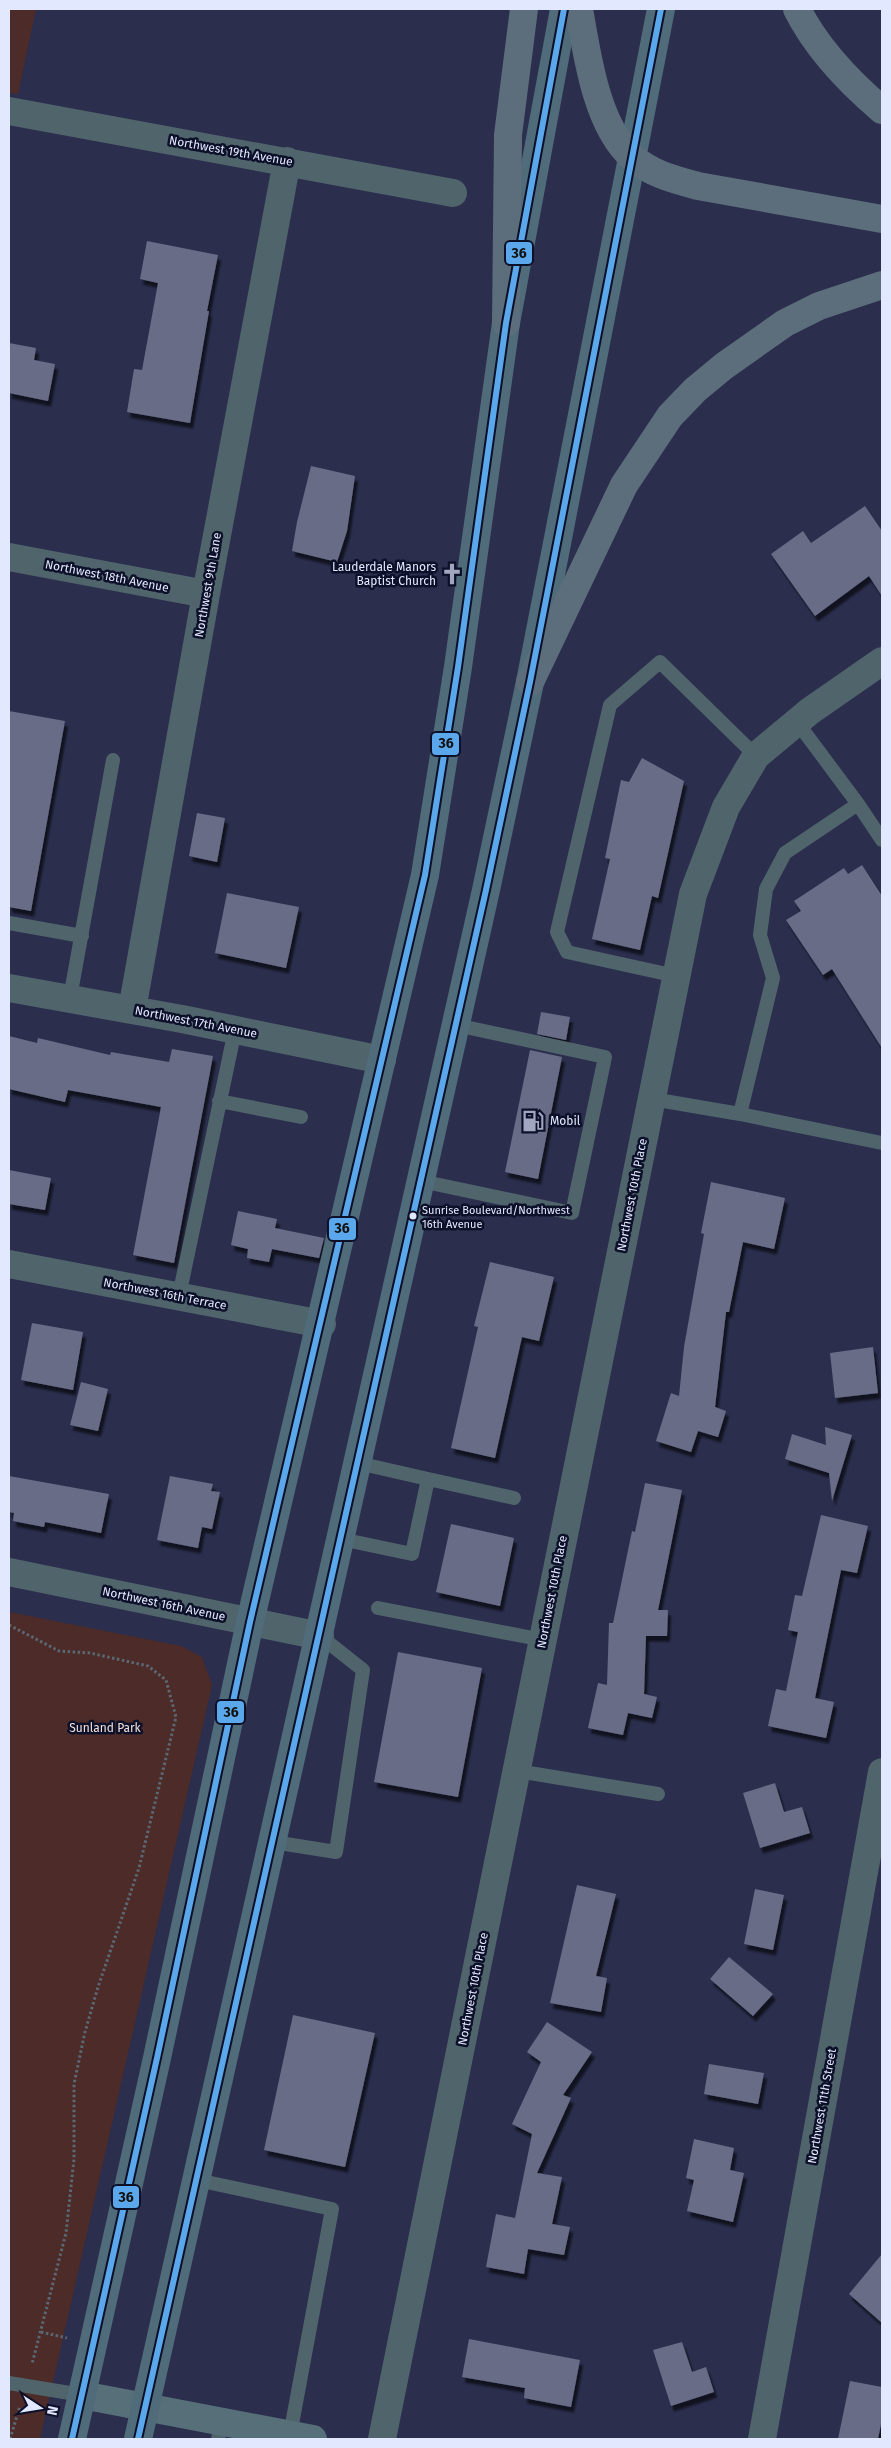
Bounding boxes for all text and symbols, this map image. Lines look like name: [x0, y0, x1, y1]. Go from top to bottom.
street label: Northwest 19th Avenue: [168, 133, 294, 169]
line badge: 36: [505, 241, 533, 265]
text: 36: [510, 245, 527, 262]
street label: Northwest 9th Lane: [192, 531, 224, 639]
street label: Northwest 18th Avenue: [44, 557, 170, 595]
place label: Lauderdale Manors Baptist Church: [332, 560, 436, 588]
church icon: Lauderdale Manors Baptist Church: [439, 561, 465, 587]
line badge: 36: [431, 732, 460, 756]
text: 36: [437, 735, 454, 752]
street label: Northwest 17th Avenue: [134, 1003, 258, 1041]
fuel station icon: Mobil: [520, 1108, 546, 1134]
place label: Mobil: [550, 1114, 581, 1128]
street label: Northwest 10th Place: [614, 1137, 650, 1253]
place label: Sunrise Boulevard/Northwest 16th Avenue: [422, 1204, 570, 1231]
marker: Sunrise Boulevard/Northwest 16th Avenue: [408, 1211, 418, 1221]
line badge: 36: [328, 1217, 357, 1241]
text: 36: [333, 1220, 350, 1237]
street label: Northwest 16th Terrace: [102, 1275, 228, 1313]
street label: Northwest 10th Place: [534, 1534, 570, 1650]
street label: Northwest 16th Avenue: [101, 1584, 227, 1624]
line badge: 36: [216, 1700, 245, 1724]
text: 36: [222, 1704, 239, 1721]
park label: Sunland Park: [69, 1721, 142, 1735]
street label: Northwest 10th Place: [455, 1931, 491, 2047]
street label: Northwest 11th Street: [805, 2047, 839, 2165]
line badge: 36: [112, 2185, 140, 2209]
text: 36: [117, 2189, 134, 2206]
north arrow: [15, 2383, 65, 2433]
text: N: [43, 2404, 62, 2417]

